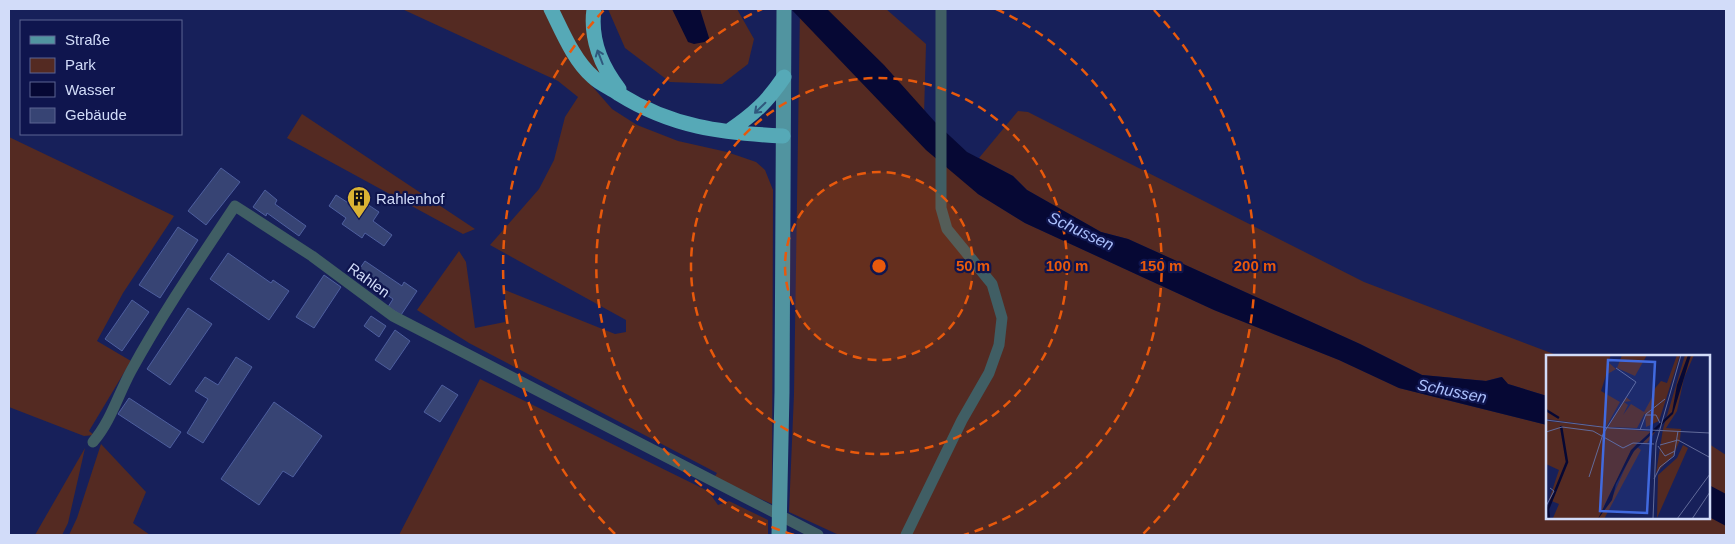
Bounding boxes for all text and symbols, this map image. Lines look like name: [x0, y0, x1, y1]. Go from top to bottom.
legend: [20, 20, 182, 135]
text: Straße: [65, 31, 110, 48]
one-way arrow: [595, 50, 604, 65]
text: Park: [65, 56, 96, 73]
text: Wasser: [65, 81, 115, 98]
one-way arrow: [754, 102, 767, 114]
text: Gebäude: [65, 106, 127, 123]
building icon: Rahlenhof: [346, 185, 372, 219]
place label: Rahlenhof: [376, 190, 445, 207]
water label: Schussen: [1046, 208, 1117, 254]
centre of rings: [870, 257, 888, 275]
text: 50 m: [956, 257, 990, 274]
text: 100 m: [1046, 257, 1088, 274]
text: 150 m: [1140, 257, 1182, 274]
text: 200 m: [1234, 257, 1276, 274]
street label: Rahlen: [345, 259, 393, 301]
inset map: [1546, 355, 1710, 519]
water label: Schussen: [1416, 376, 1488, 406]

